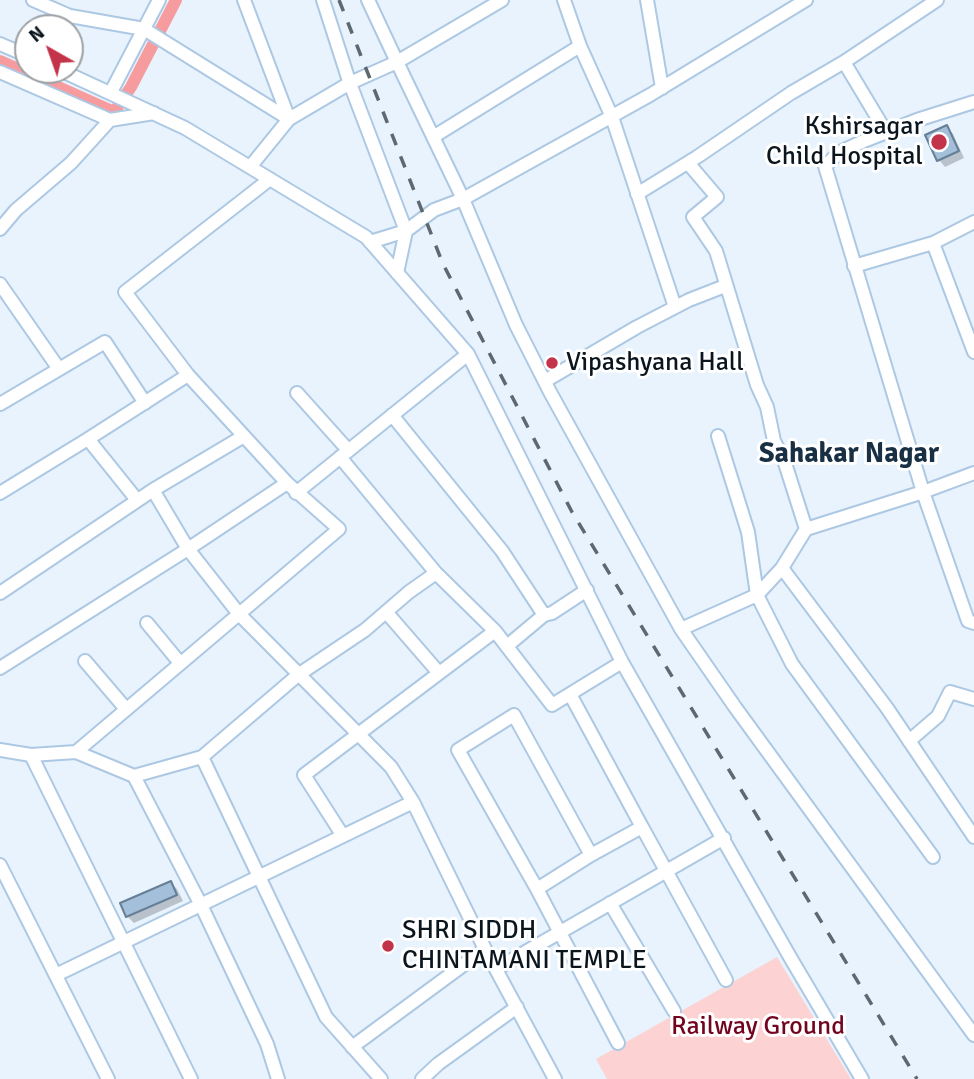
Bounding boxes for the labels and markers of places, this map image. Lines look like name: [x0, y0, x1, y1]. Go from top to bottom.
place label: Kshirsagar Child Hospital: [766, 111, 923, 172]
marker: Kshirsagar Child Hospital: [929, 132, 949, 152]
place label: Vipashyana Hall: [566, 347, 744, 379]
marker: Vipashyana Hall: [544, 355, 560, 371]
place label: SHRI SIDDH CHINTAMANI TEMPLE: [402, 915, 647, 976]
marker: SHRI SIDDH CHINTAMANI TEMPLE: [380, 938, 396, 954]

